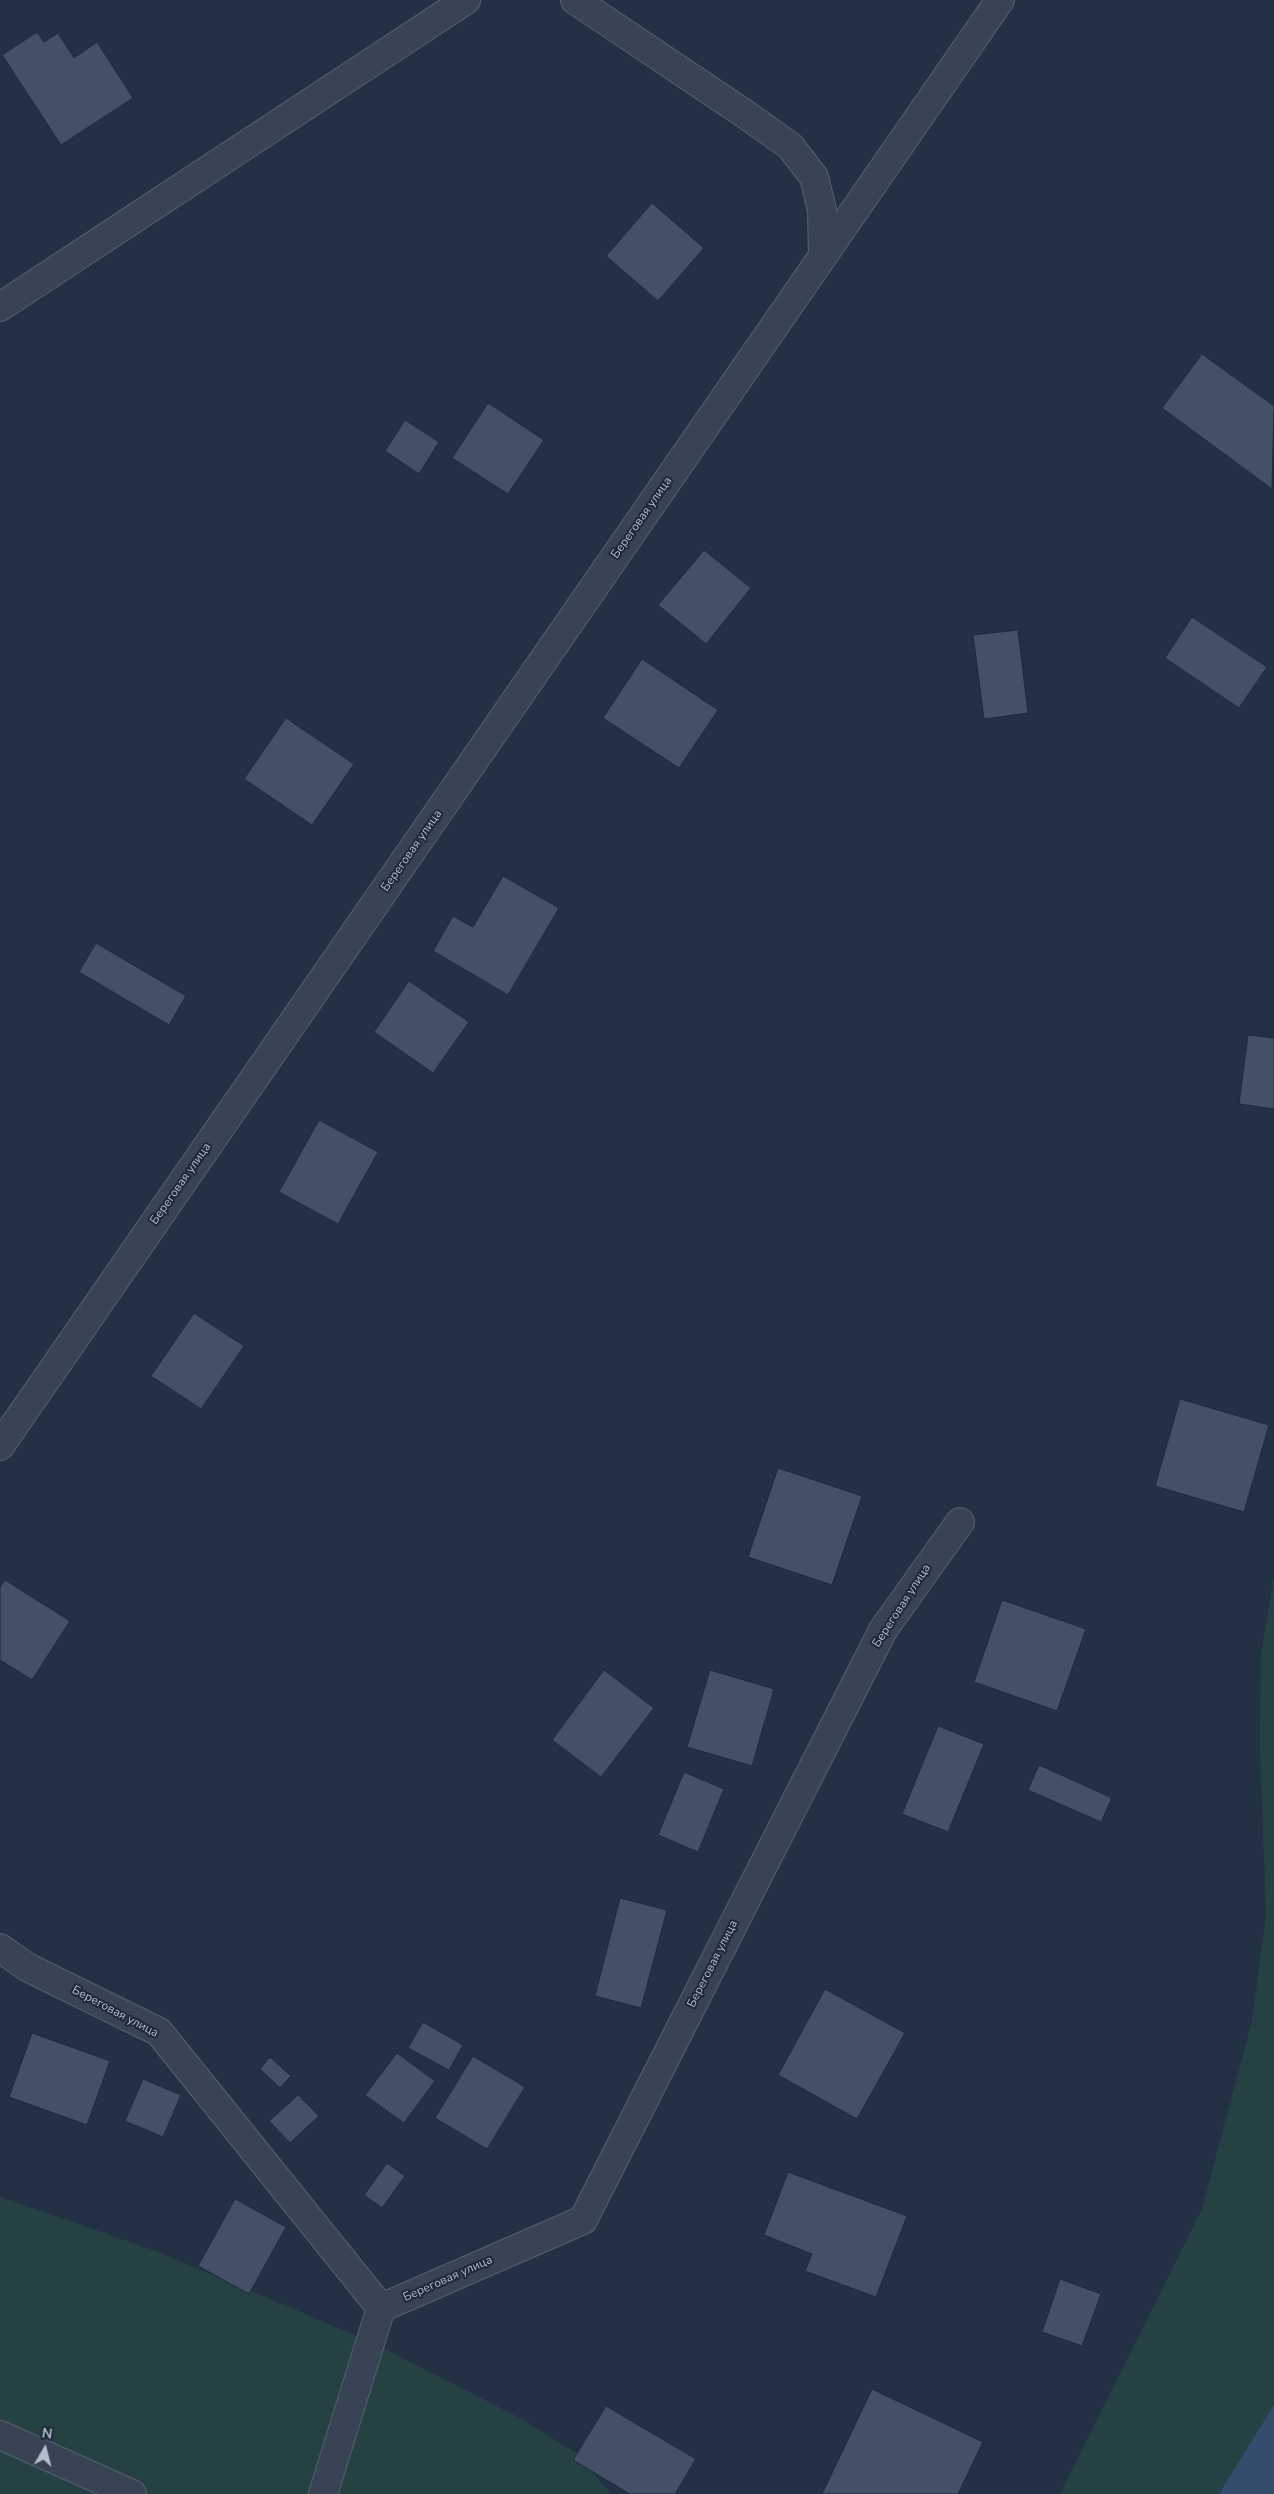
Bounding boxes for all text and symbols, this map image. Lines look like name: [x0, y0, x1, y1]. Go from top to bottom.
street label: Береговая улица: [609, 475, 675, 561]
street label: Береговая улица: [379, 808, 445, 894]
street label: Береговая улица: [148, 1141, 214, 1227]
street label: Береговая улица: [870, 1562, 934, 1650]
street label: Береговая улица: [685, 1918, 741, 2010]
street label: Береговая улица: [69, 1983, 161, 2041]
street label: Береговая улица: [401, 2253, 495, 2305]
north arrow: [20, 2424, 70, 2474]
text: N: [41, 2424, 54, 2444]

